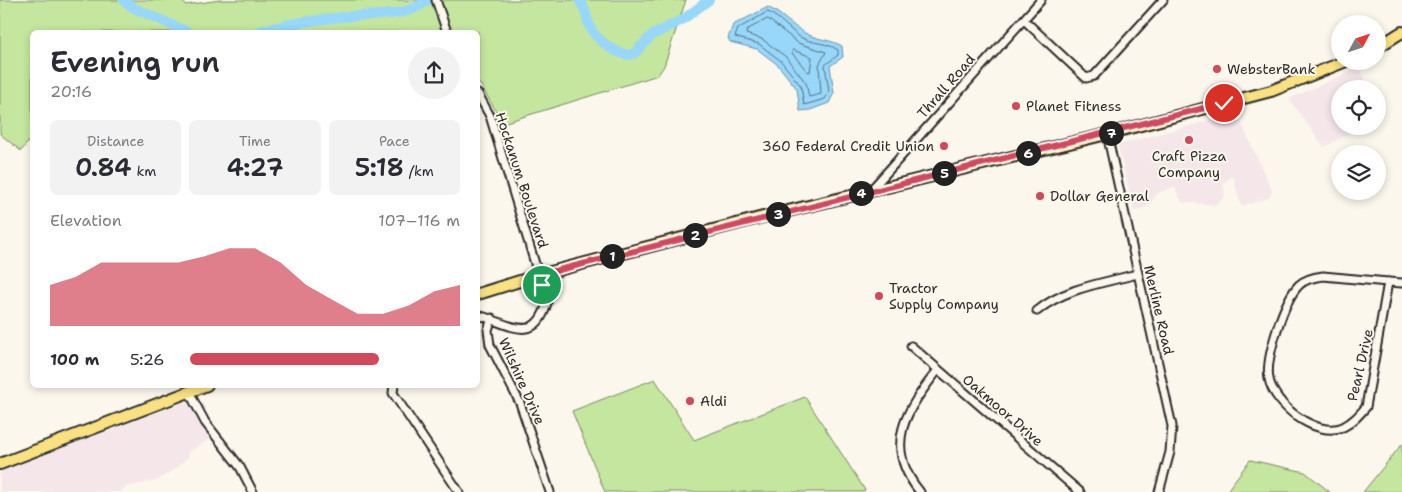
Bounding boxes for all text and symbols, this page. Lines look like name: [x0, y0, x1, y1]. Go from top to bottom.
north arrow: [1331, 15, 1386, 70]
map controls: [1331, 15, 1386, 200]
text: Evening run: [50, 43, 220, 81]
button: share: [408, 47, 460, 99]
street label: Thrall Road: [913, 50, 979, 122]
place label: WebsterBank: [1227, 60, 1315, 78]
marker: WebsterBank: [1211, 63, 1223, 75]
button: locate: [1331, 80, 1386, 135]
text: 20:16: [50, 81, 92, 102]
pin: [1203, 82, 1245, 124]
icon: check: [1210, 89, 1238, 117]
place label: Planet Fitness: [1026, 97, 1121, 115]
marker: Planet Fitness: [1010, 100, 1022, 112]
street label: Hockanum Boulevard: [491, 110, 553, 251]
pin: 7: [1098, 120, 1124, 146]
text: 7: [1107, 124, 1116, 142]
text: Distance: [87, 132, 144, 150]
text: Time: [239, 132, 271, 150]
text: Pace: [379, 132, 410, 150]
marker: Craft Pizza Company: [1183, 134, 1195, 146]
place label: 360 Federal Credit Union: [762, 137, 934, 155]
marker: 360 Federal Credit Union: [938, 140, 950, 152]
pin: 6: [1016, 140, 1040, 166]
text: 6: [1024, 144, 1033, 162]
button: layers: [1331, 145, 1386, 200]
place label: Craft Pizza Company: [1152, 147, 1227, 181]
text: 0.84: [75, 150, 132, 184]
text: 4:27: [227, 150, 283, 184]
text: 5:18: [355, 150, 404, 184]
pin: 5: [932, 160, 956, 186]
text: km: [132, 162, 156, 180]
text: /km: [404, 162, 434, 180]
text: 5: [940, 164, 949, 182]
pin: 4: [848, 180, 874, 206]
text: 4: [857, 184, 866, 202]
place label: Dollar General: [1050, 187, 1150, 205]
marker: Dollar General: [1034, 190, 1046, 202]
pin: 3: [766, 202, 790, 226]
text: 3: [774, 205, 783, 223]
text: Elevation: [50, 210, 122, 231]
text: 107–116 m: [378, 210, 460, 231]
pin: 2: [682, 222, 708, 248]
text: 2: [691, 226, 700, 244]
pin: 1: [600, 244, 624, 268]
text: 1: [609, 247, 616, 265]
street label: Merline Road: [1140, 263, 1178, 357]
pin: [521, 264, 563, 306]
icon: arrive: [528, 271, 556, 299]
place label: Tractor Supply Company: [889, 279, 999, 313]
marker: Tractor Supply Company: [873, 290, 885, 302]
street label: Pearl Drive: [1343, 327, 1377, 403]
street label: Wilshire Drive: [495, 335, 549, 427]
text: 100 m: [50, 349, 99, 370]
text: 5:26: [130, 349, 164, 370]
street label: Oakmoor Drive: [959, 370, 1047, 450]
place label: Aldi: [700, 392, 727, 410]
marker: Aldi: [684, 395, 696, 407]

